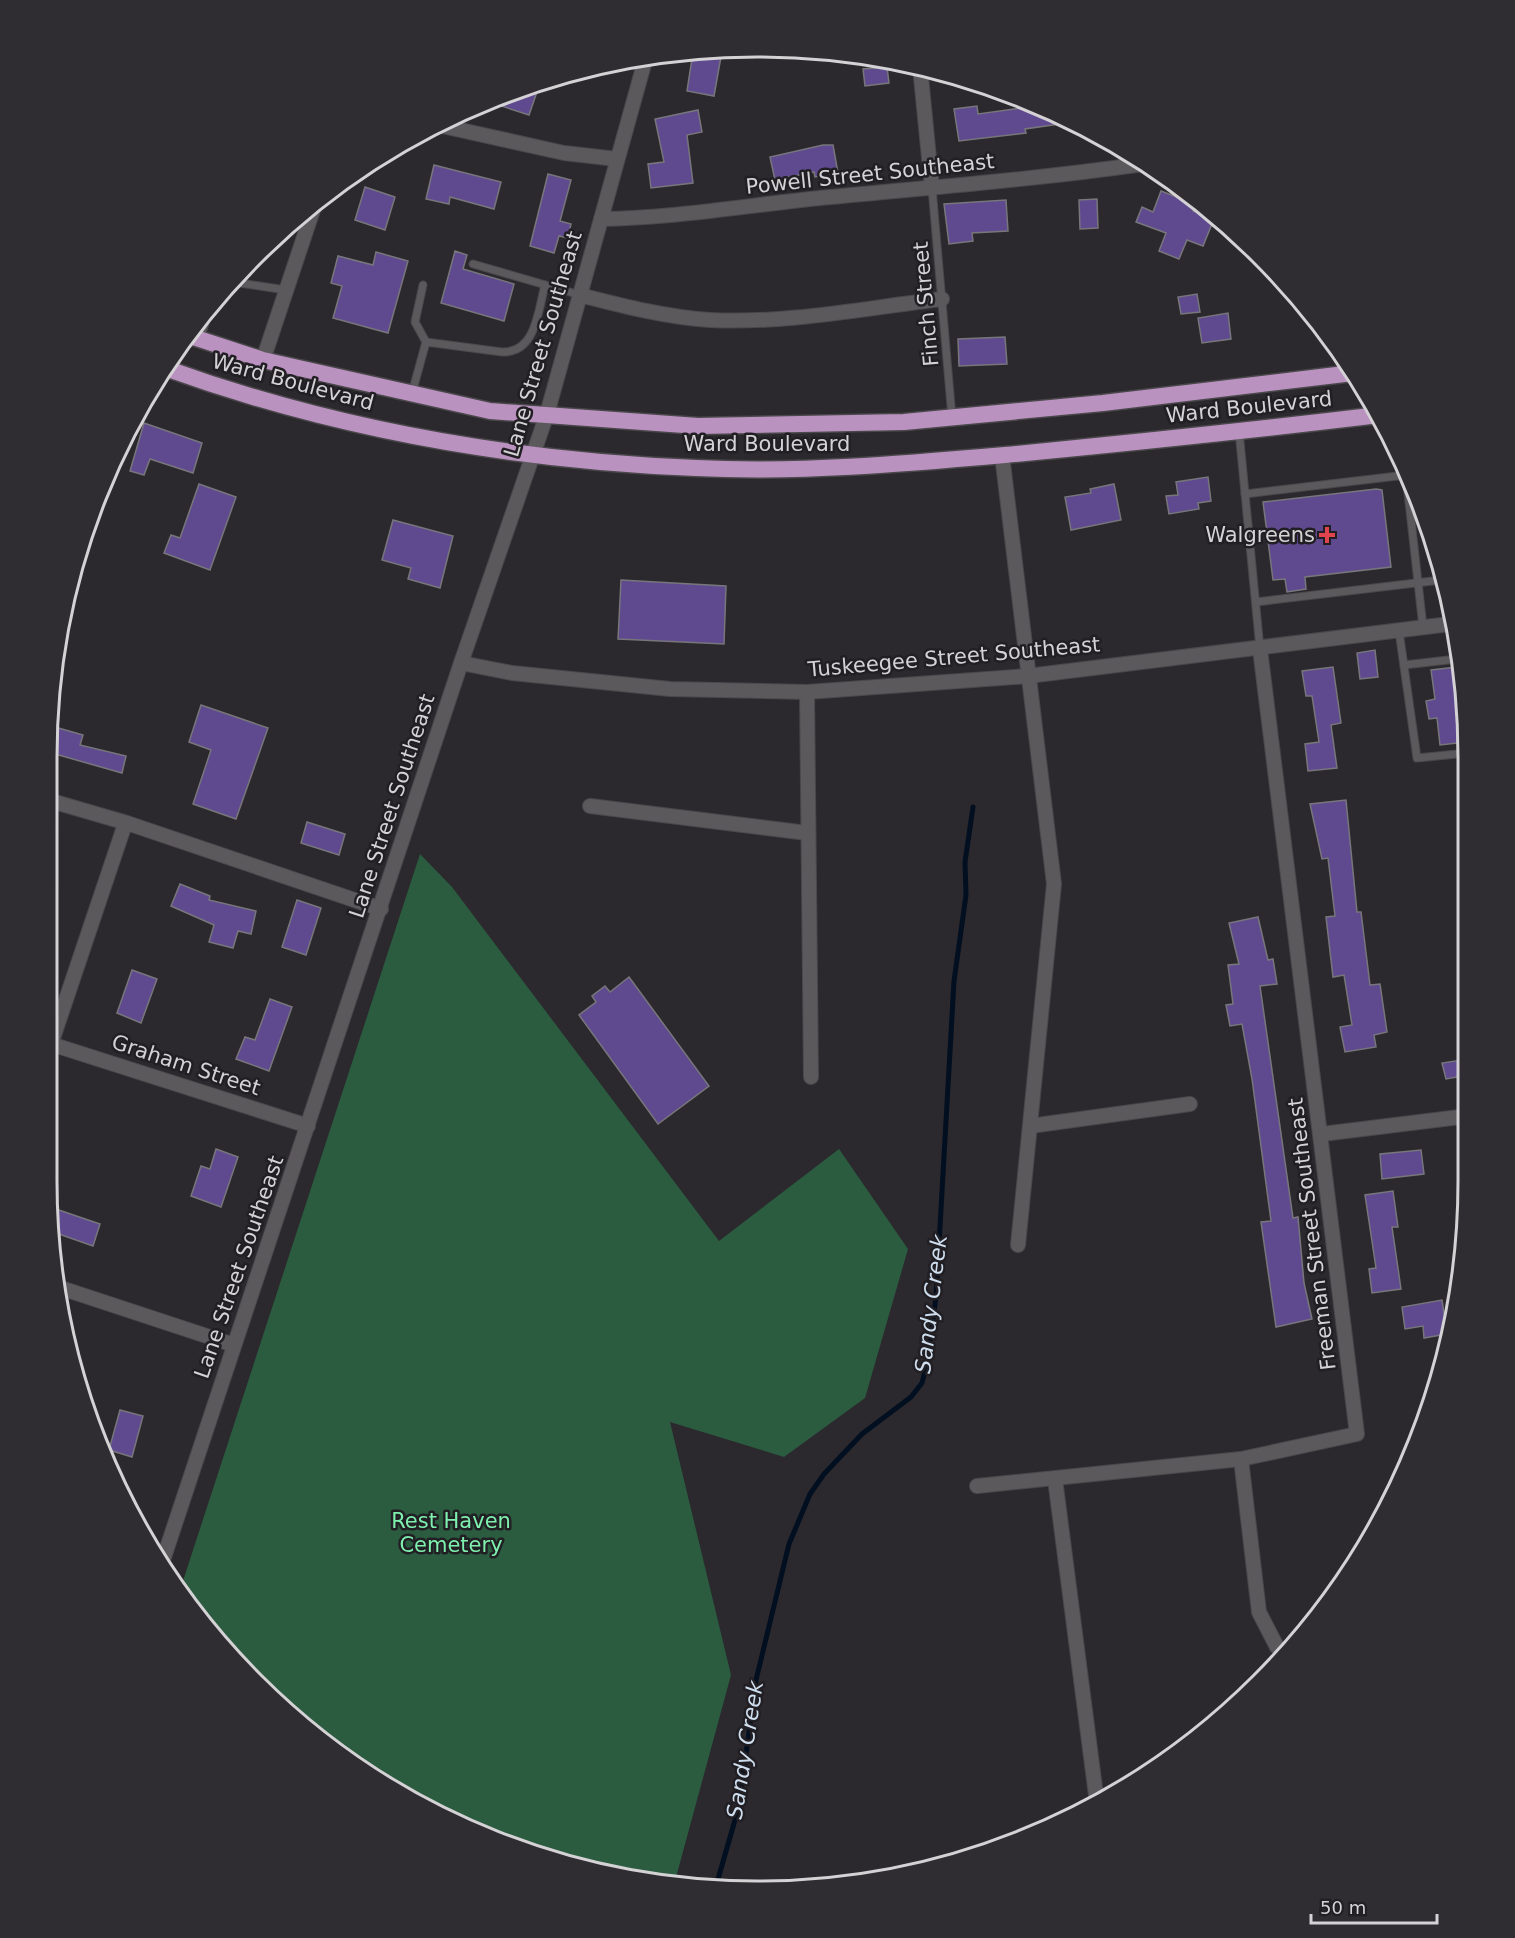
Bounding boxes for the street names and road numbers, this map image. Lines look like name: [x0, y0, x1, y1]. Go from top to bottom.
street label: Powell Street Southeast: [745, 149, 995, 199]
street label: Lane Street Southeast: [499, 228, 587, 460]
street label: Finch Street: [909, 241, 943, 367]
street label: Ward Boulevard: [209, 349, 377, 415]
street label: Ward Boulevard: [1165, 386, 1333, 428]
street label: Ward Boulevard: [684, 432, 850, 456]
street label: Tuskeegee Street Southeast: [806, 632, 1101, 682]
street label: Lane Street Southeast: [344, 691, 440, 921]
street label: Graham Street: [109, 1030, 263, 1100]
street label: Freeman Street Southeast: [1283, 1096, 1341, 1372]
street label: Lane Street Southeast: [190, 1152, 288, 1382]

